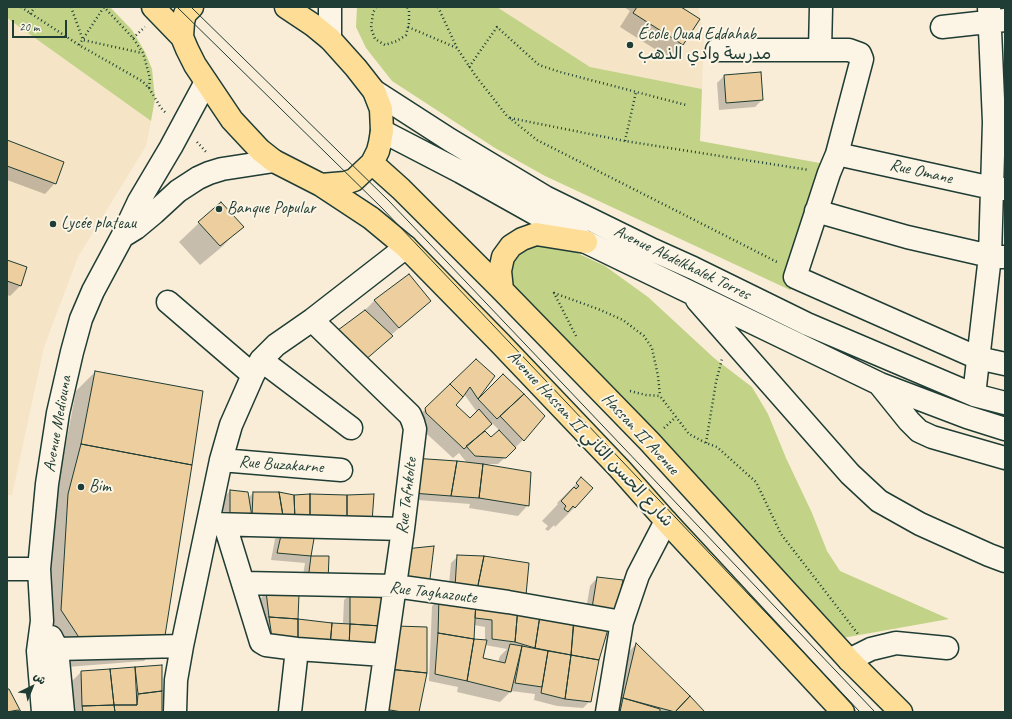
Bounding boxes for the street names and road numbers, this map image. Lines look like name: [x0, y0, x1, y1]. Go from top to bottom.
street label: Rue Omane: [888, 155, 954, 189]
street label: Avenue Abdelkhalek Torres: [610, 221, 754, 305]
street label: Avenue Hassan II شارع الحسن الثاني: [503, 346, 677, 532]
street label: Avenue Mediouna: [39, 374, 77, 474]
street label: Hassan II Avenue: [597, 389, 683, 479]
street label: Rue Buzakarne: [238, 452, 324, 478]
street label: Rue Tafnkolte: [392, 457, 422, 535]
street label: Rue Taghazoute: [388, 578, 478, 608]

